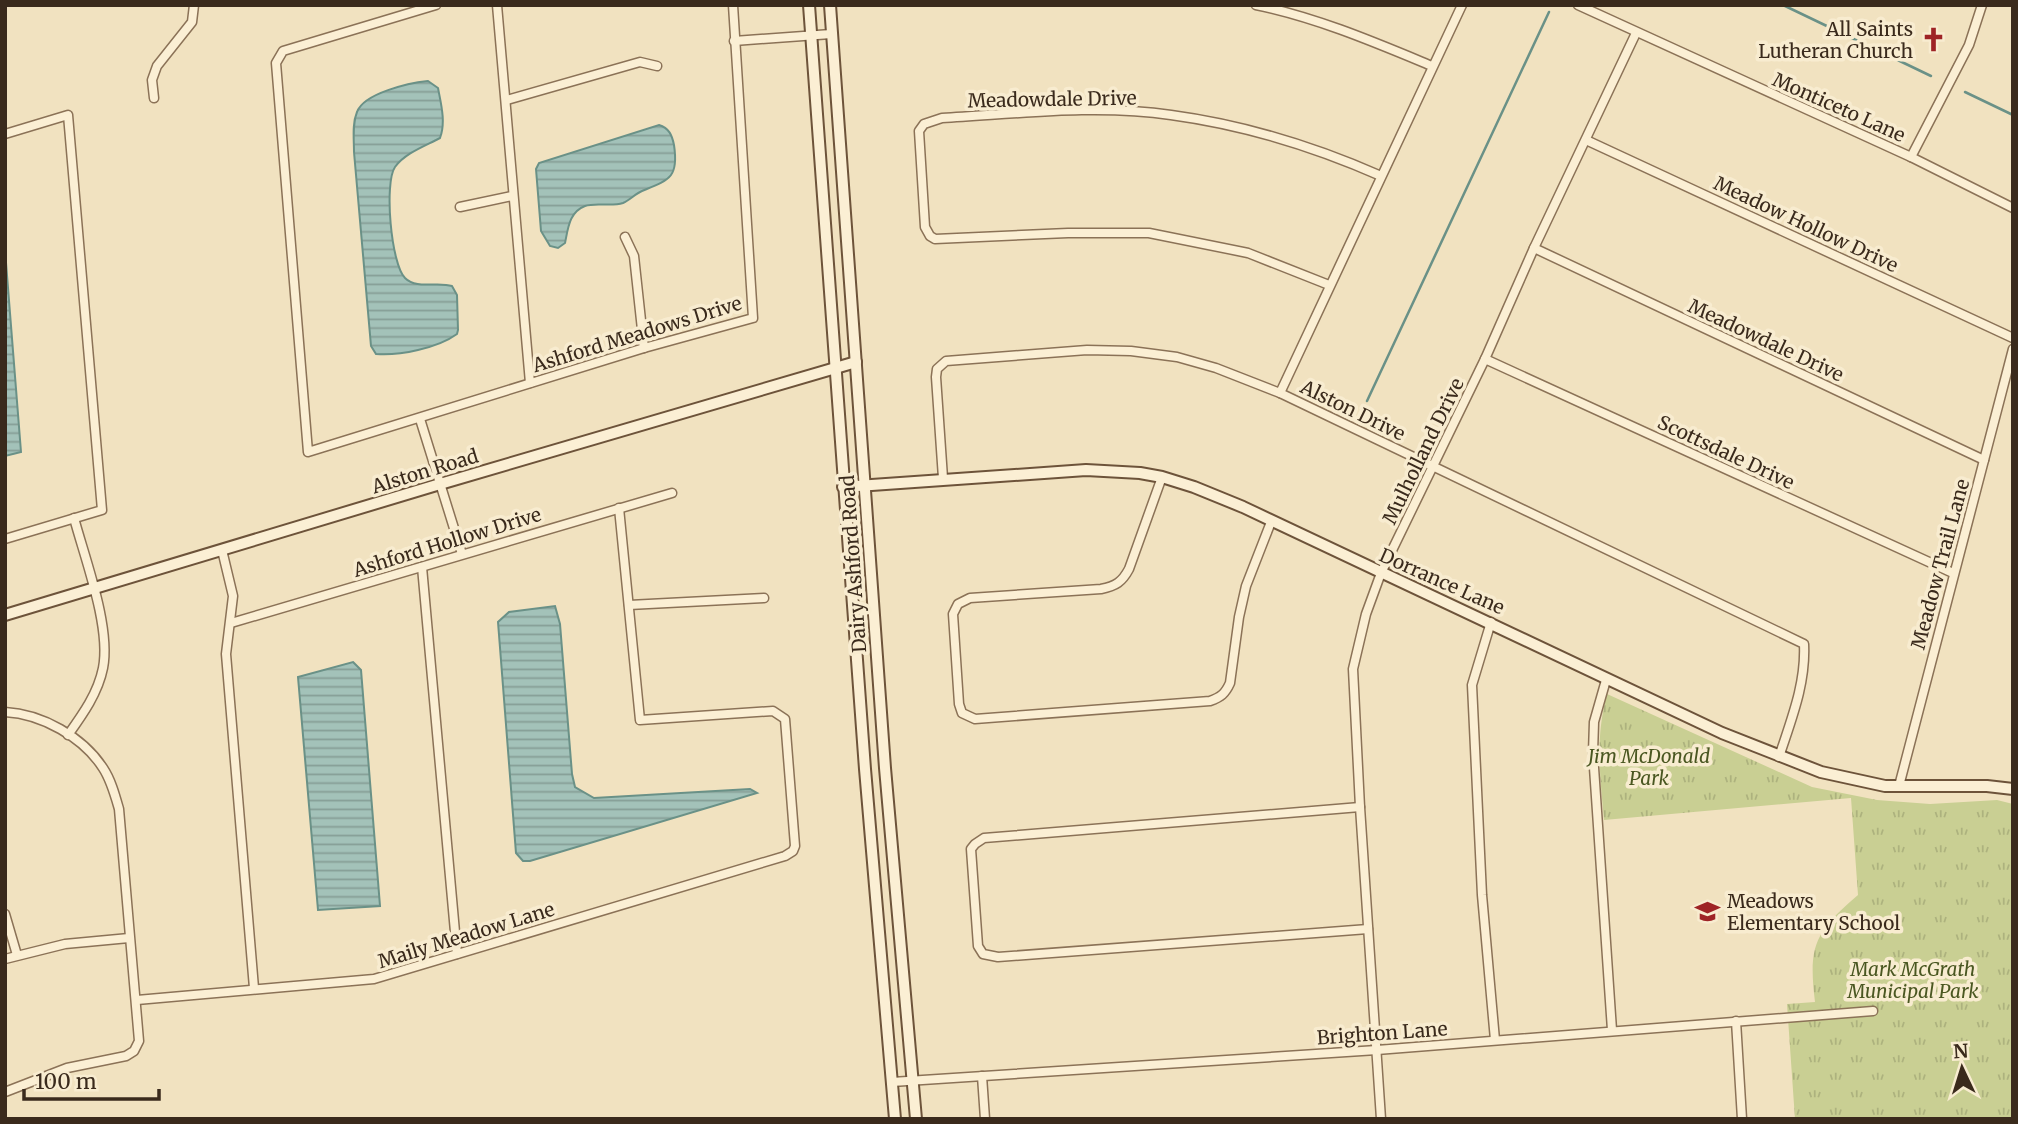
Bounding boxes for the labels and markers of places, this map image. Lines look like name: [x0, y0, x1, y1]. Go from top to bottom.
place label: All Saints Lutheran Church: [1758, 17, 1913, 63]
church icon: All Saints Lutheran Church: [1919, 26, 1947, 54]
place label: Meadows Elementary School: [1727, 889, 1900, 935]
school or university icon: Meadows Elementary School: [1693, 898, 1721, 926]

